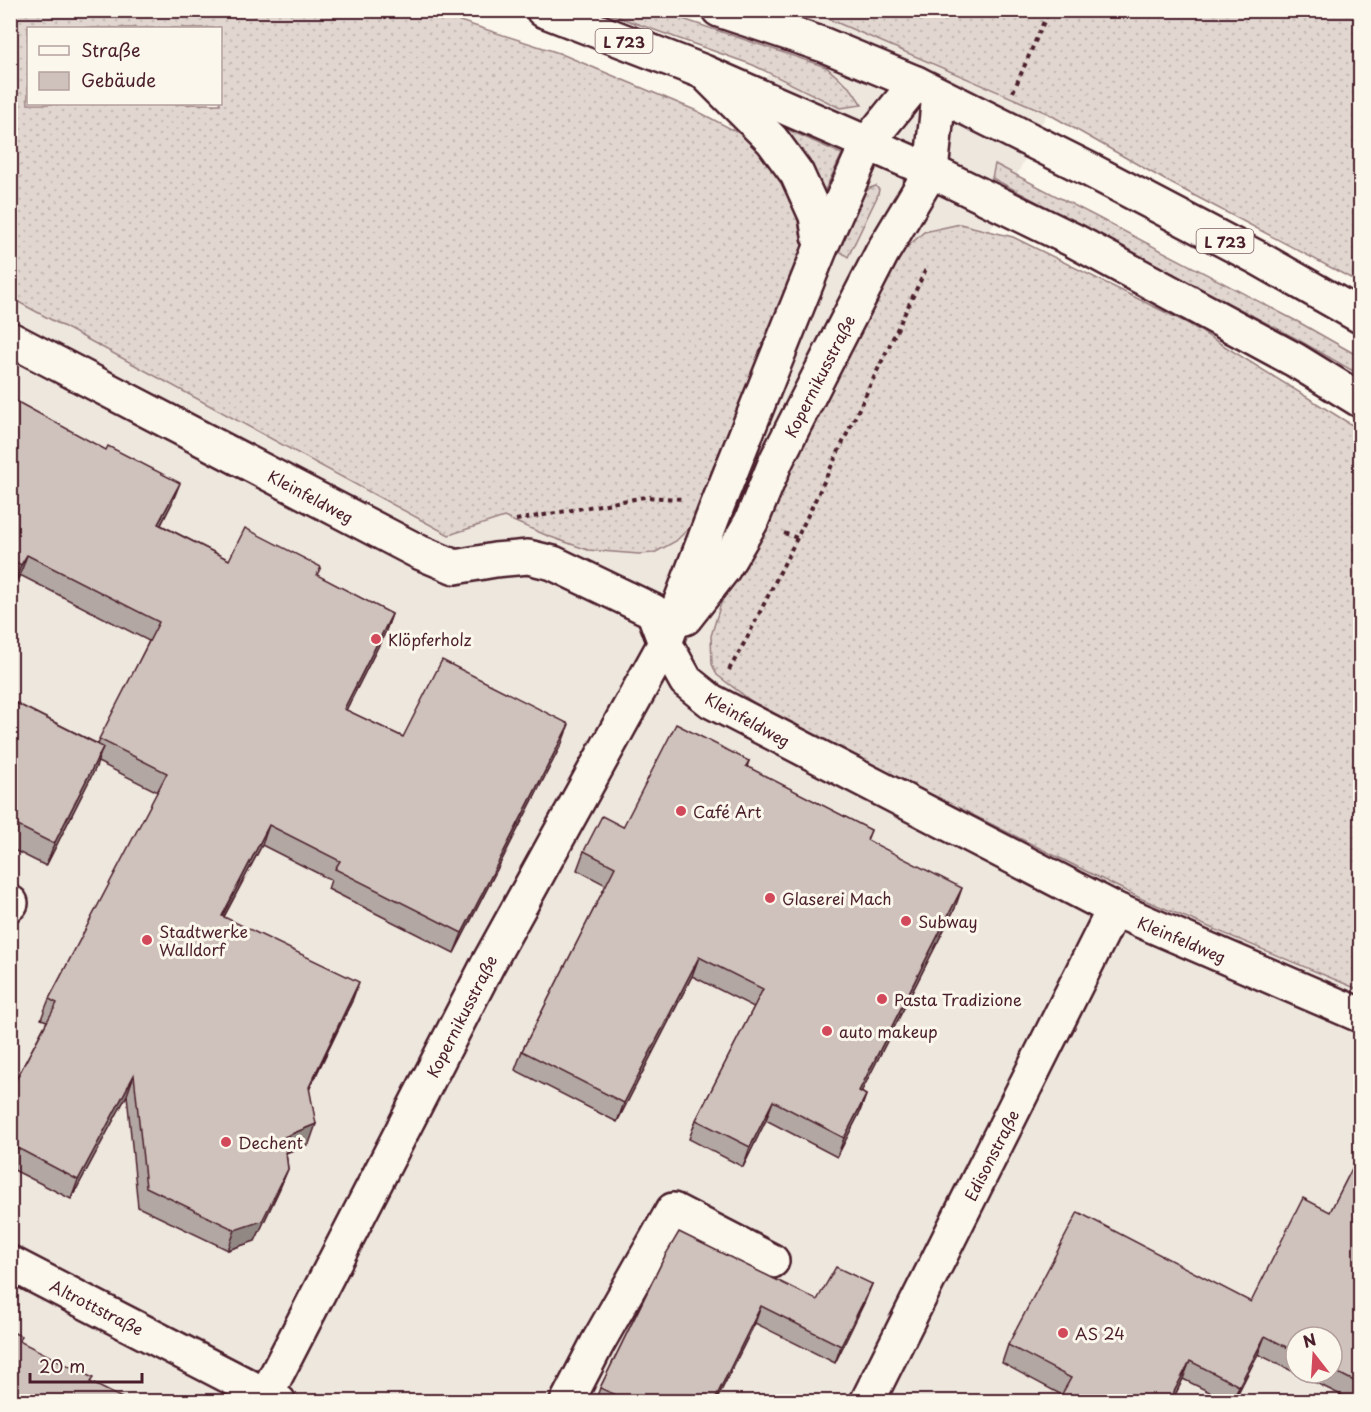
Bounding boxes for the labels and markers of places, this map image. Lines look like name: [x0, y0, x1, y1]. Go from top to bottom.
place label: Klöpferholz: [388, 627, 472, 651]
marker: Klöpferholz: [369, 632, 383, 646]
place label: Café Art: [693, 799, 762, 823]
marker: Café Art: [674, 804, 688, 818]
place label: Glaserei Mach: [782, 886, 892, 910]
marker: Glaserei Mach: [763, 891, 777, 905]
place label: Subway: [918, 909, 977, 933]
marker: Subway: [899, 914, 913, 928]
place label: Stadtwerke Walldorf: [159, 919, 248, 961]
marker: Stadtwerke Walldorf: [140, 933, 154, 947]
place label: Pasta Tradizione: [894, 987, 1022, 1011]
marker: Pasta Tradizione: [875, 992, 889, 1006]
place label: auto makeup: [839, 1019, 938, 1043]
marker: auto makeup: [820, 1024, 834, 1038]
place label: Dechent: [238, 1130, 304, 1154]
marker: Dechent: [219, 1135, 233, 1149]
place label: AS 24: [1075, 1321, 1125, 1345]
marker: AS 24: [1056, 1326, 1070, 1340]

